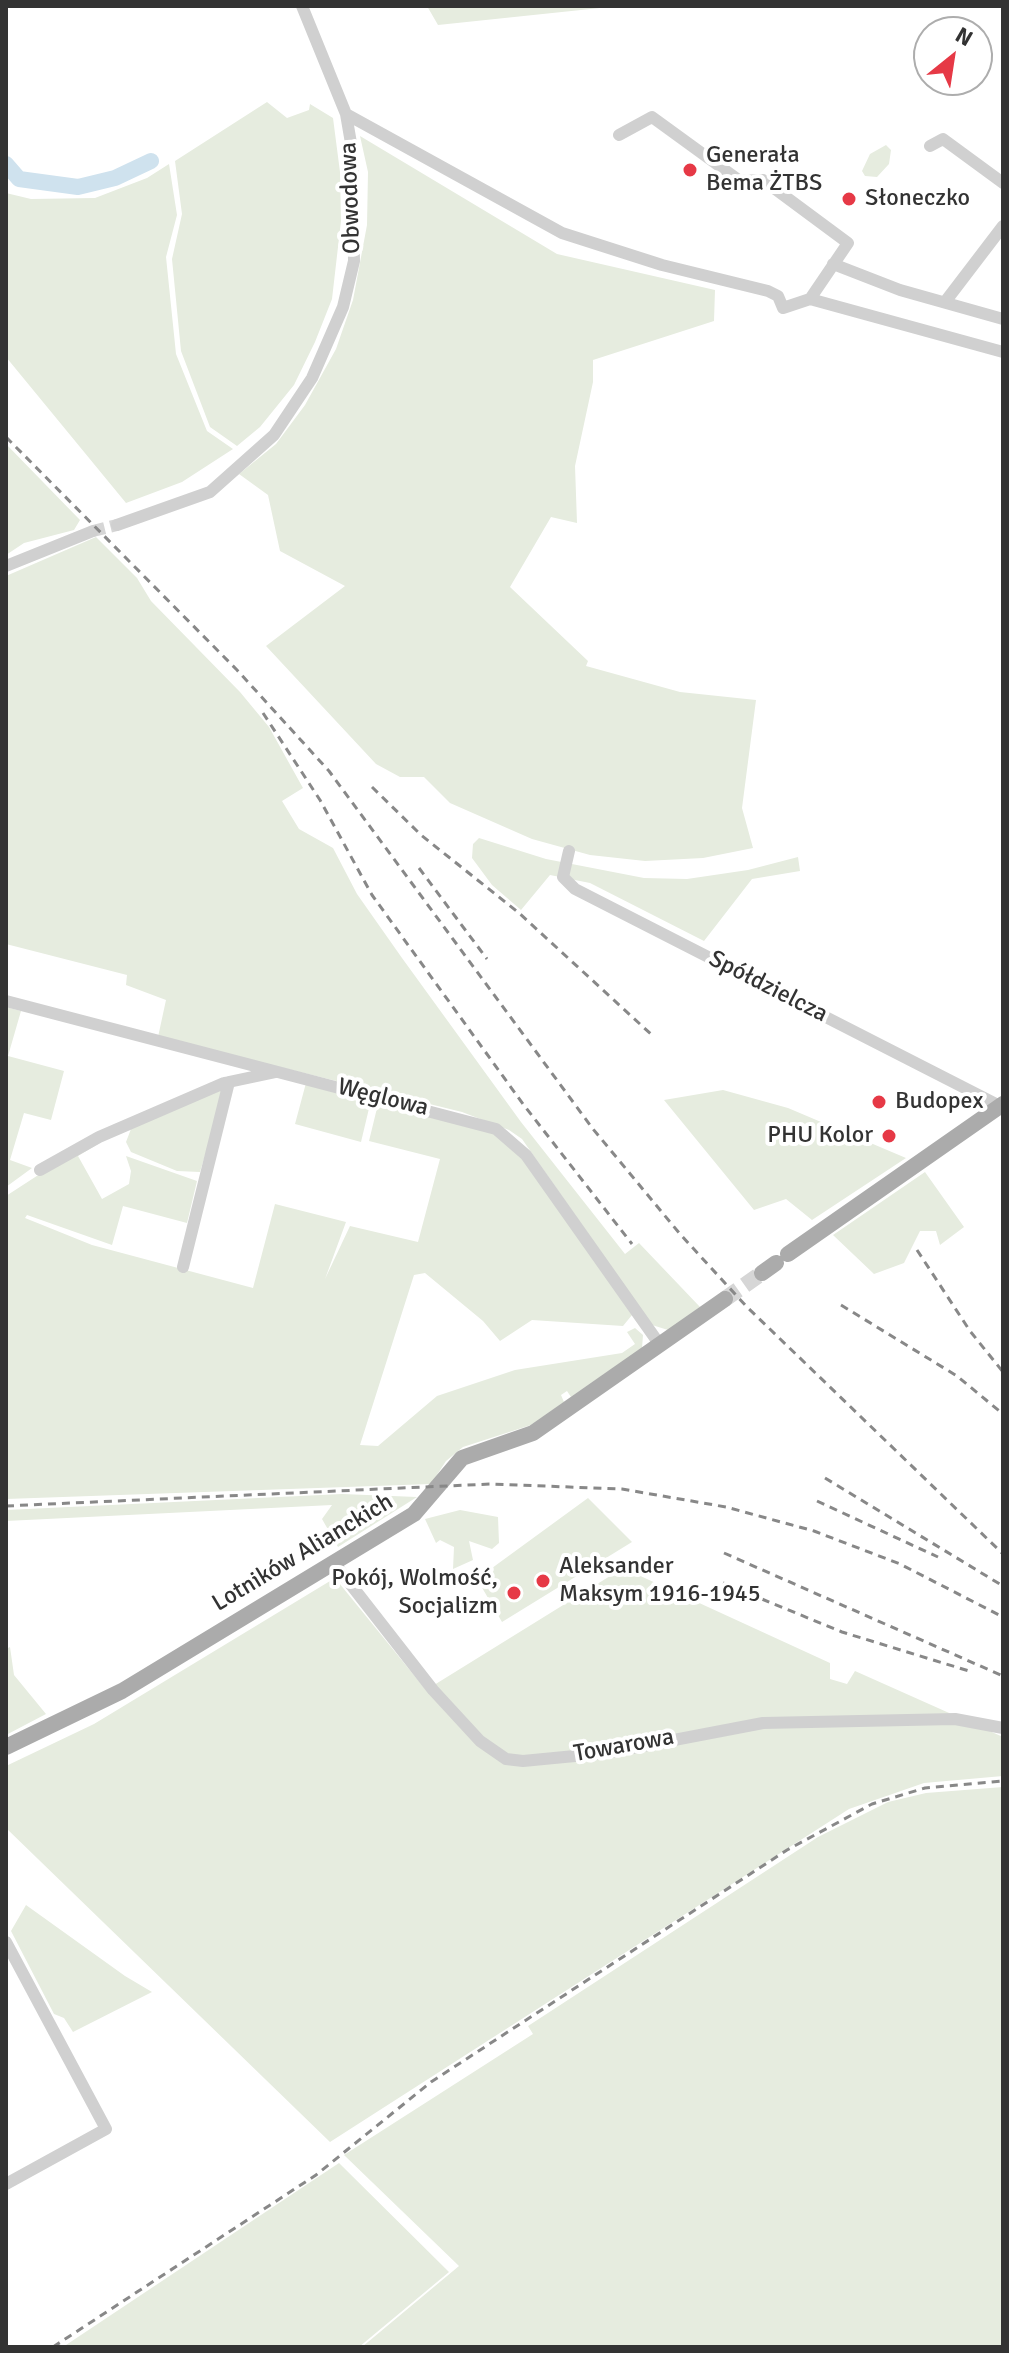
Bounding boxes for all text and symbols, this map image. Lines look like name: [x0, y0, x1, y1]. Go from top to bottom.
north arrow: [913, 16, 993, 96]
text: N: [951, 21, 978, 52]
street label: Obwodowa: [335, 141, 367, 255]
place label: Generała Bema ŻTBS: [706, 142, 822, 198]
marker: Generała Bema ŻTBS: [681, 161, 699, 179]
place label: Słoneczko: [865, 185, 970, 213]
marker: Słoneczko: [840, 190, 858, 208]
street label: Spółdzielcza: [704, 945, 832, 1029]
street label: Węglowa: [335, 1073, 431, 1123]
place label: Budopex: [895, 1088, 984, 1116]
marker: Budopex: [870, 1093, 888, 1111]
place label: PHU Kolor: [767, 1122, 873, 1150]
marker: PHU Kolor: [880, 1127, 898, 1145]
street label: Lotników Alianckich: [207, 1488, 399, 1618]
place label: Aleksander Maksym 1916-1945: [559, 1553, 761, 1609]
place label: Pokój, Wolmość, Socjalizm: [331, 1565, 498, 1621]
marker: Aleksander Maksym 1916-1945: [534, 1572, 552, 1590]
marker: Pokój, Wolmość, Socjalizm: [505, 1584, 523, 1602]
street label: Towarowa: [572, 1723, 676, 1769]

